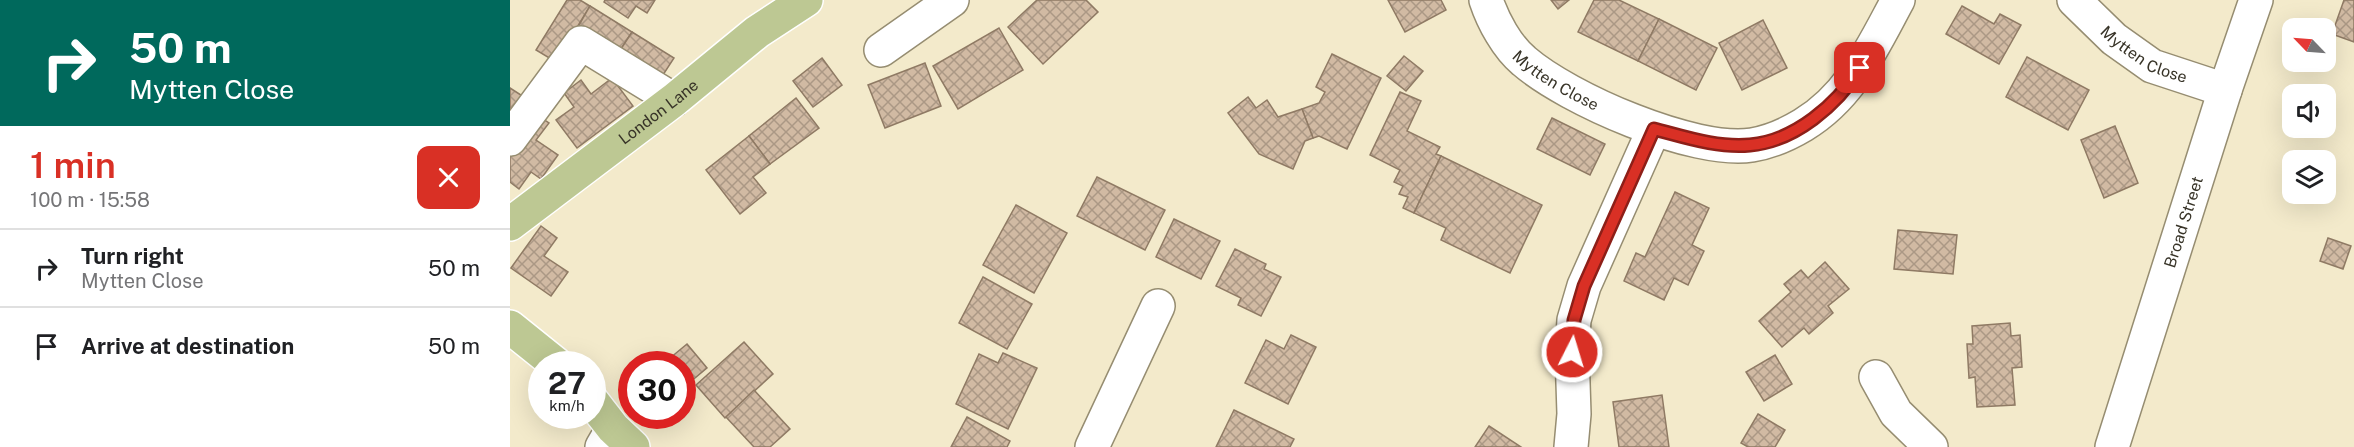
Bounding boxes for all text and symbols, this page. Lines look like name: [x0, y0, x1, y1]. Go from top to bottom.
north arrow: [2282, 18, 2336, 72]
map controls: [2282, 18, 2336, 204]
street label: Mytten Close: [2097, 22, 2190, 86]
text: 50 m: [129, 23, 232, 72]
icon: right: [30, 24, 108, 102]
pin: [1834, 42, 1885, 93]
street label: Mytten Close: [1509, 46, 1602, 114]
icon: arrive: [1843, 51, 1876, 84]
text: Mytten Close: [129, 73, 294, 105]
street label: London Lane: [615, 75, 702, 148]
button: sound: [2282, 84, 2336, 138]
text: 1 min: [30, 144, 116, 186]
button: close: [417, 146, 480, 209]
button: layers: [2282, 150, 2336, 204]
street label: Broad Street: [2160, 174, 2207, 270]
text: 100 m · 15:58: [30, 188, 150, 212]
text: Turn right: [81, 243, 184, 269]
icon: right: [30, 252, 63, 285]
text: 50 m: [428, 255, 480, 281]
text: Mytten Close: [81, 269, 204, 293]
position arrow: [1540, 320, 1604, 384]
icon: arrive: [30, 330, 63, 363]
text: Arrive at destination: [81, 333, 294, 359]
text: 50 m: [428, 333, 480, 359]
speed limit sign: 30: [618, 351, 696, 429]
text: 27: [548, 365, 586, 401]
text: km/h: [549, 397, 585, 414]

